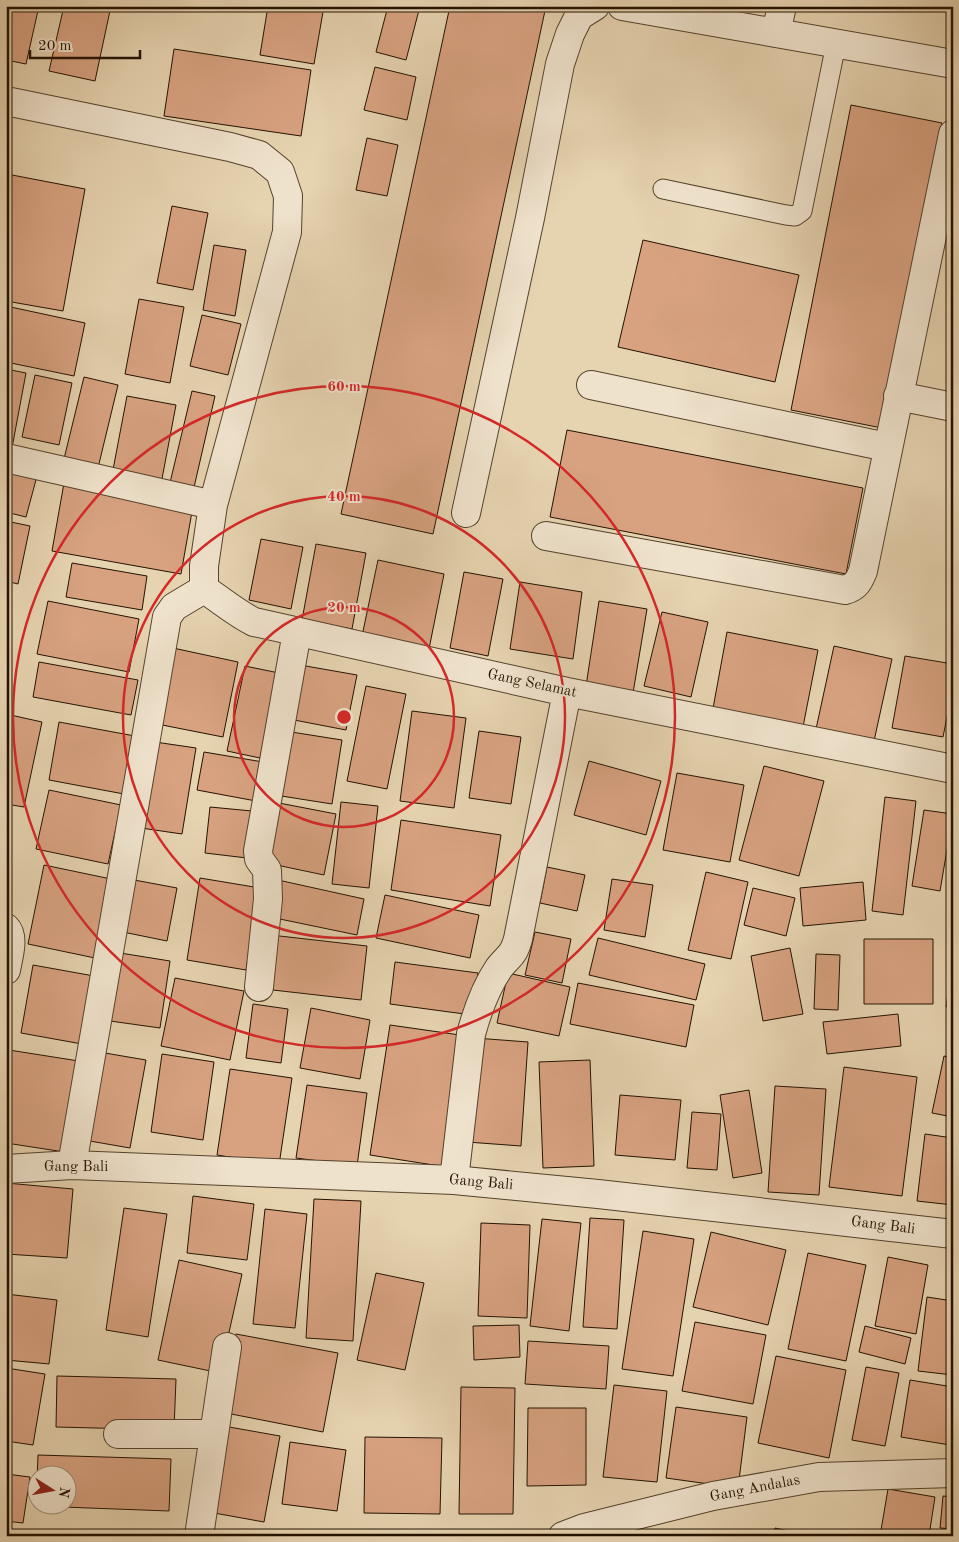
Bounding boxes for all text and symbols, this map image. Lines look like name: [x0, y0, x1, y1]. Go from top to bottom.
scale bar: [30, 28, 140, 60]
text: 20 m: [38, 39, 72, 54]
text: 60 m: [327, 380, 361, 395]
text: 40 m: [327, 490, 361, 505]
text: 20 m: [327, 601, 361, 616]
street label: Gang Selamat: [486, 667, 578, 701]
centre of rings: [335, 708, 353, 726]
street label: Gang Bali: [44, 1160, 108, 1175]
street label: Gang Bali: [448, 1173, 514, 1193]
street label: Gang Bali: [850, 1215, 916, 1237]
north arrow: [28, 1464, 78, 1514]
street label: Gang Andalas: [709, 1473, 801, 1505]
text: N: [56, 1486, 72, 1499]

